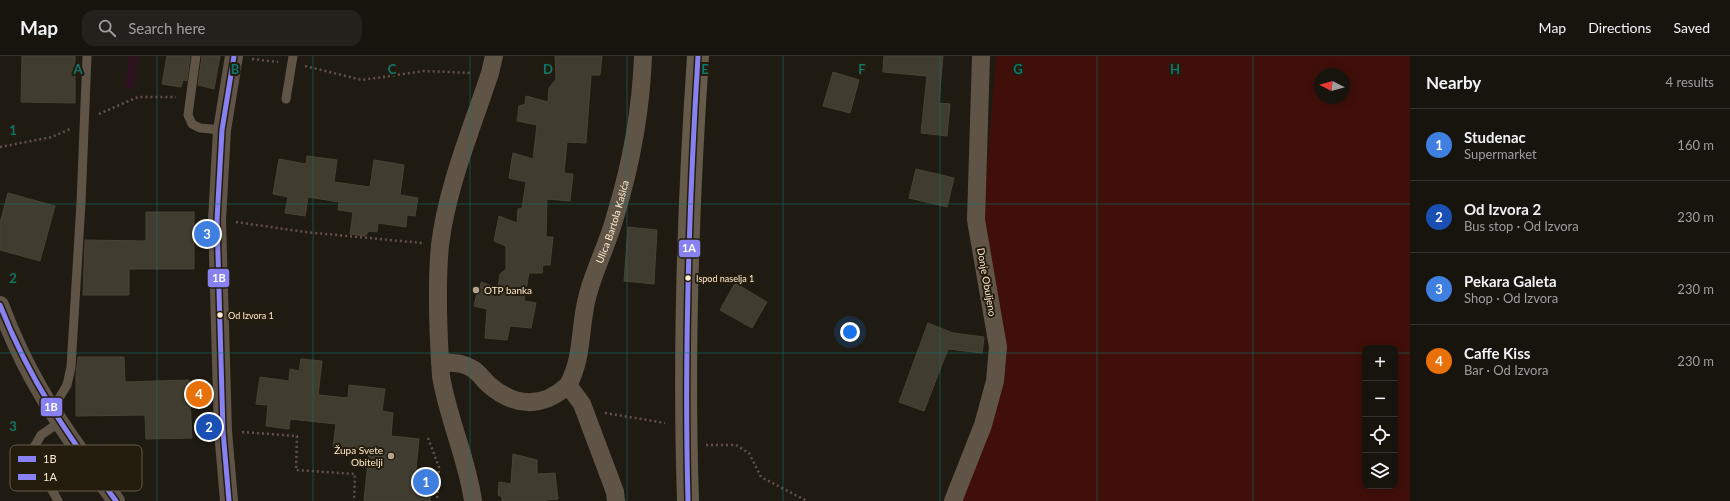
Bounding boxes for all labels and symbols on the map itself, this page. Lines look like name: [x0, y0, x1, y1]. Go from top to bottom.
text: A: [72, 61, 83, 77]
text: B: [231, 61, 240, 77]
text: C: [388, 61, 397, 77]
text: D: [543, 61, 553, 77]
text: E: [701, 61, 709, 77]
text: F: [858, 61, 866, 77]
text: G: [1013, 61, 1023, 77]
text: H: [1170, 61, 1180, 77]
north arrow: [1314, 68, 1350, 104]
text: 1: [9, 122, 17, 138]
street label: Ulica Bartola Kašića: [593, 179, 631, 265]
pin: 3: [194, 219, 220, 249]
line badge: 1A: [678, 239, 701, 258]
text: 1A: [682, 241, 696, 254]
street label: Donje Obuljeno: [975, 247, 999, 318]
line badge: 1B: [207, 268, 230, 288]
text: 2: [9, 270, 17, 286]
text: 1B: [212, 271, 226, 284]
marker: Ispod naselja 1: [683, 273, 693, 283]
place label: Ispod naselja 1: [696, 273, 754, 284]
place label: OTP banka: [484, 284, 532, 296]
marker: OTP banka: [471, 285, 481, 295]
marker: Od Izvora 1: [215, 310, 225, 320]
place label: Od Izvora 1: [228, 310, 274, 321]
your location: [840, 322, 860, 342]
pin: 4: [186, 379, 212, 409]
line badge: 1B: [40, 397, 63, 417]
text: 1B: [44, 400, 58, 413]
pin: 2: [196, 412, 222, 442]
text: 3: [9, 418, 17, 434]
place label: Župa Svete Obitelji: [334, 444, 383, 468]
legend: [10, 445, 142, 491]
marker: Župa Svete Obitelji: [386, 451, 396, 461]
text: 1B: [43, 452, 57, 465]
pin: 1: [413, 467, 439, 497]
text: 1A: [43, 470, 57, 483]

